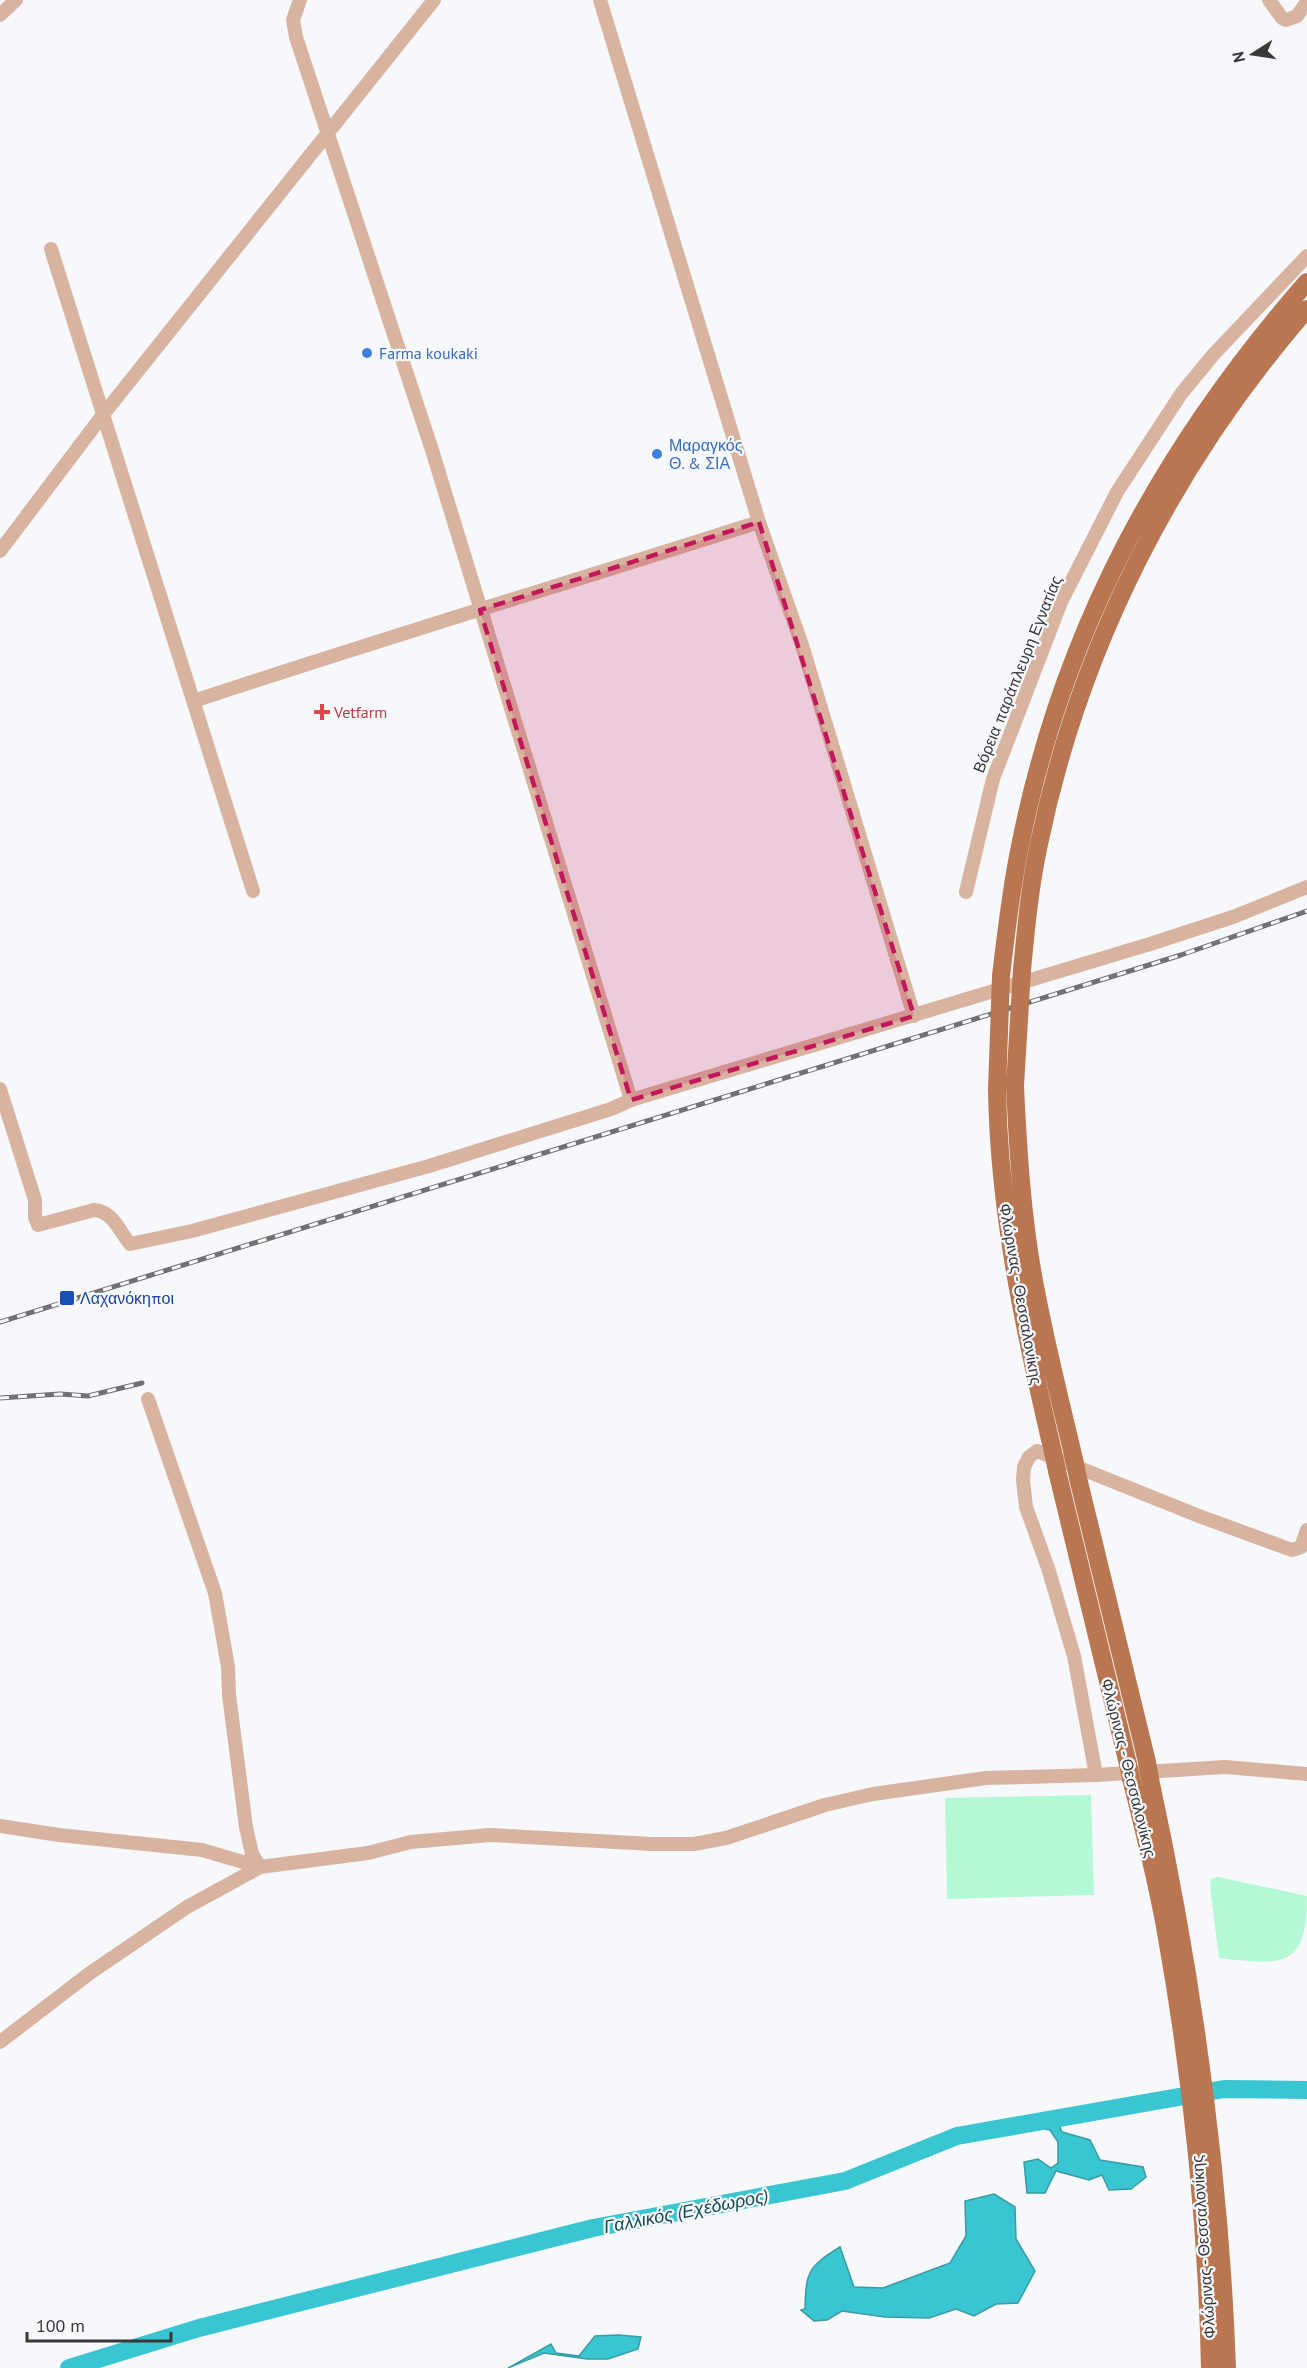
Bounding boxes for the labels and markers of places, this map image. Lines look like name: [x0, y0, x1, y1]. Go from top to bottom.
place label: Farma koukaki: [379, 343, 478, 363]
marker: Farma koukaki: [360, 346, 374, 360]
place label: Μαραγκός Θ. & ΣΙΑ: [669, 435, 743, 473]
marker: Μαραγκός Θ. & ΣΙΑ: [650, 447, 664, 461]
place label: Vetfarm: [333, 702, 387, 722]
marker: Vetfarm: [315, 705, 329, 719]
place label: Λαχανόκηποι: [80, 1288, 174, 1308]
marker: Λαχανόκηποι: [58, 1289, 76, 1307]

